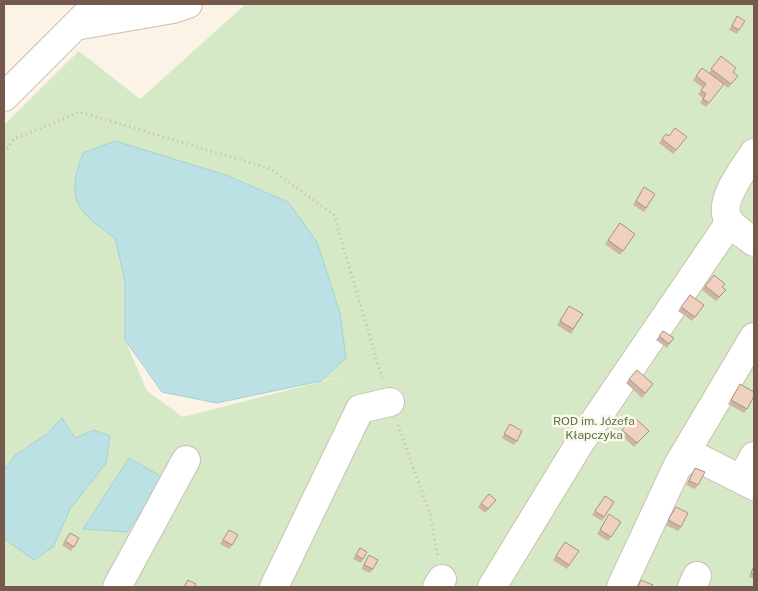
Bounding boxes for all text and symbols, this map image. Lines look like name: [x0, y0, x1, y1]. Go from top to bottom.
park label: ROD im. Józefa Kłapczyka: [553, 414, 635, 442]

